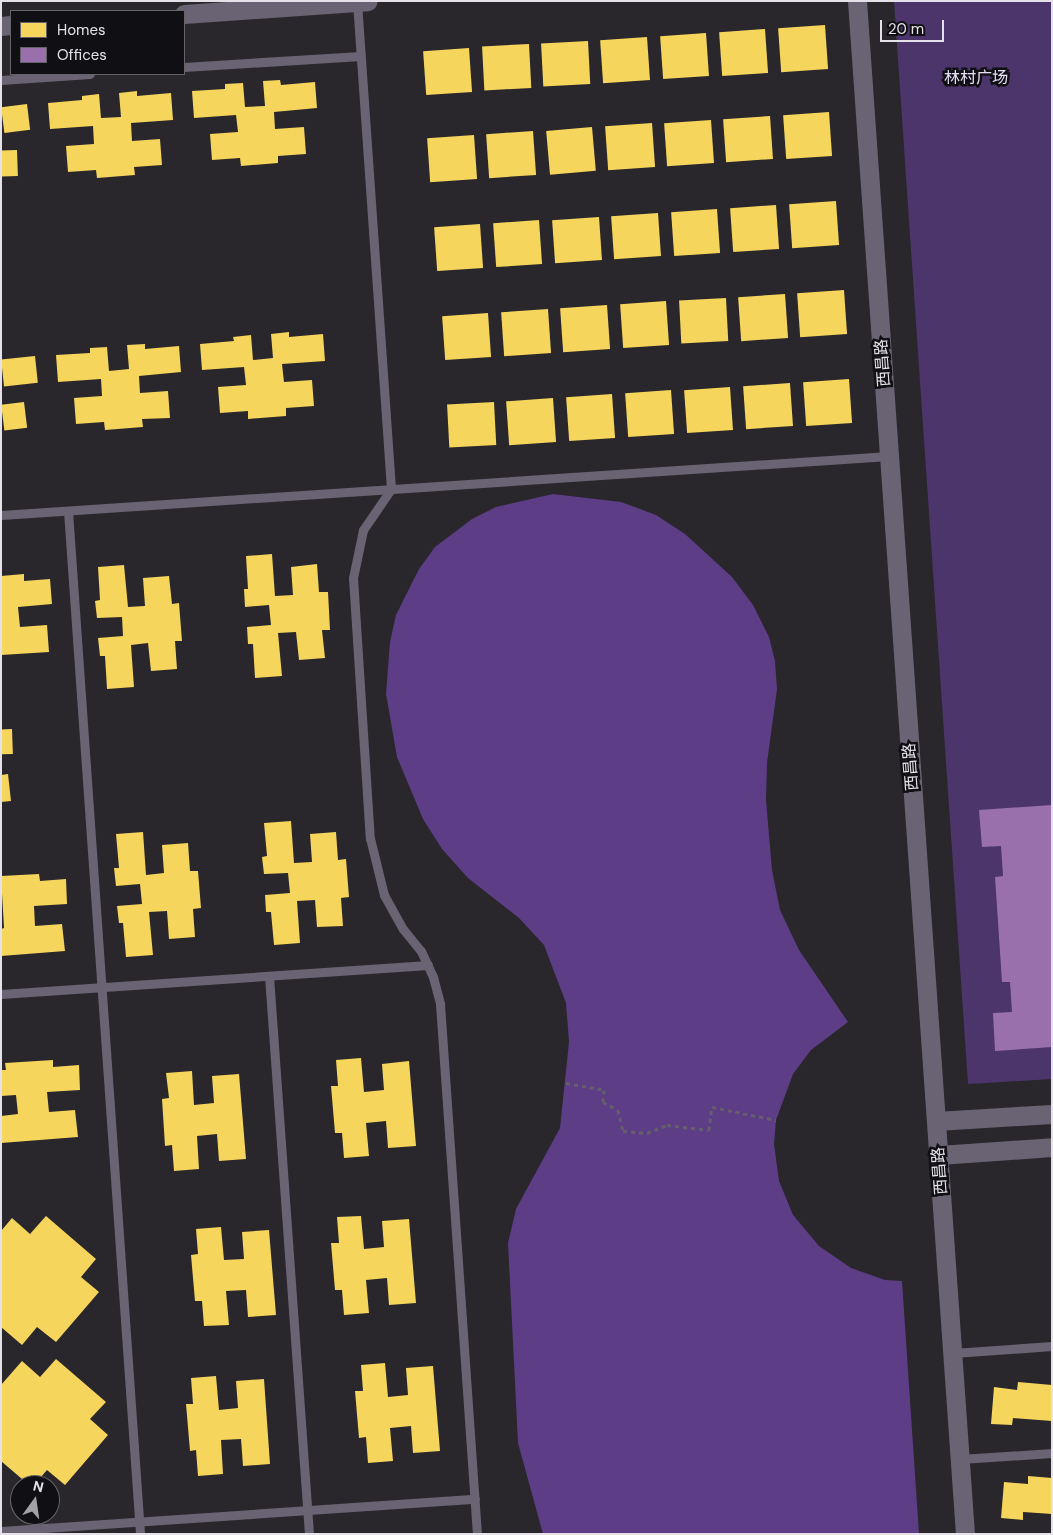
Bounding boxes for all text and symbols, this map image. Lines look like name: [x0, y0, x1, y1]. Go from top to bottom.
legend: [10, 10, 185, 75]
scale bar: [883, 10, 947, 42]
text: 20 m: [888, 19, 924, 39]
text: Homes: [57, 20, 106, 40]
text: Offices: [57, 45, 107, 65]
park label: 林村广场: [944, 68, 1008, 88]
street label: 西昌路: [872, 338, 894, 388]
street label: 西昌路: [900, 742, 922, 792]
street label: 西昌路: [929, 1146, 951, 1196]
north arrow: [10, 1475, 60, 1525]
text: N: [31, 1476, 46, 1496]

